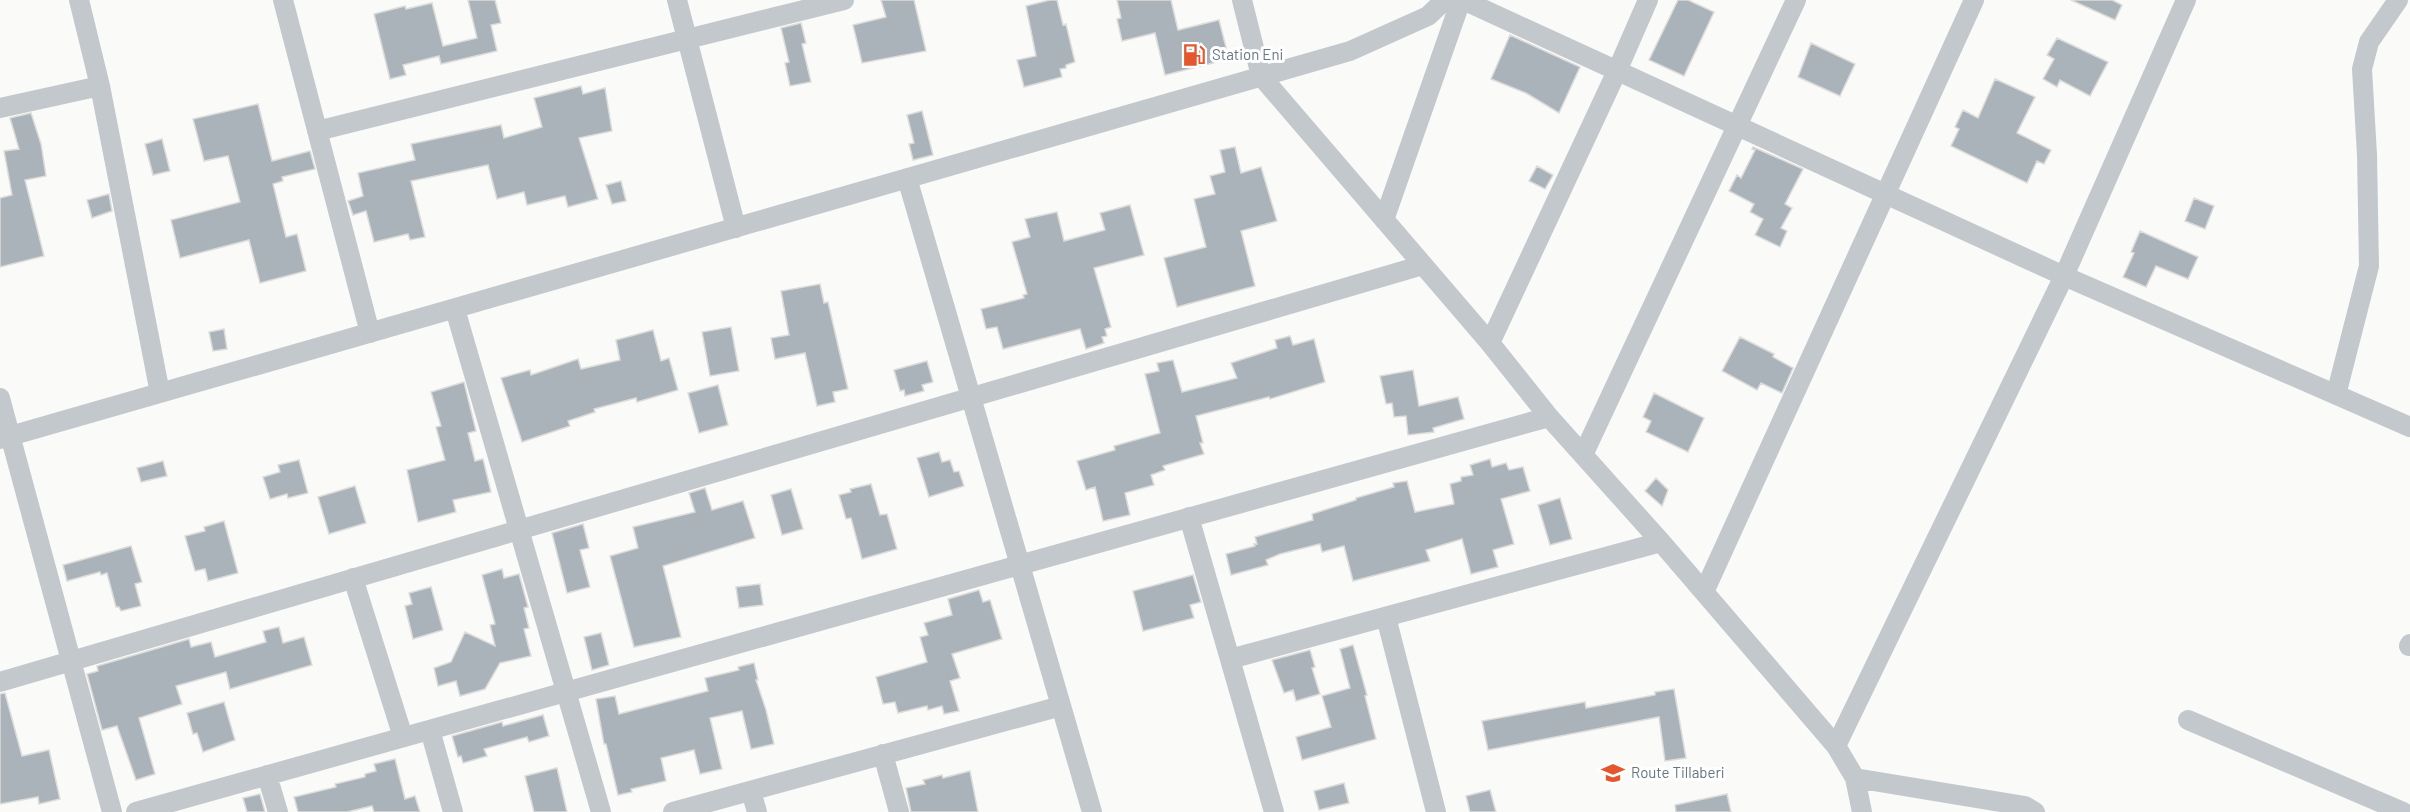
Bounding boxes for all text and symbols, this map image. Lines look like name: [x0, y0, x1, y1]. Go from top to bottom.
fuel station icon: Station Eni: [1181, 42, 1207, 68]
place label: Station Eni: [1212, 45, 1283, 63]
school or university icon: Route Tillaberi: [1600, 760, 1626, 786]
place label: Route Tillaberi: [1631, 763, 1725, 781]

